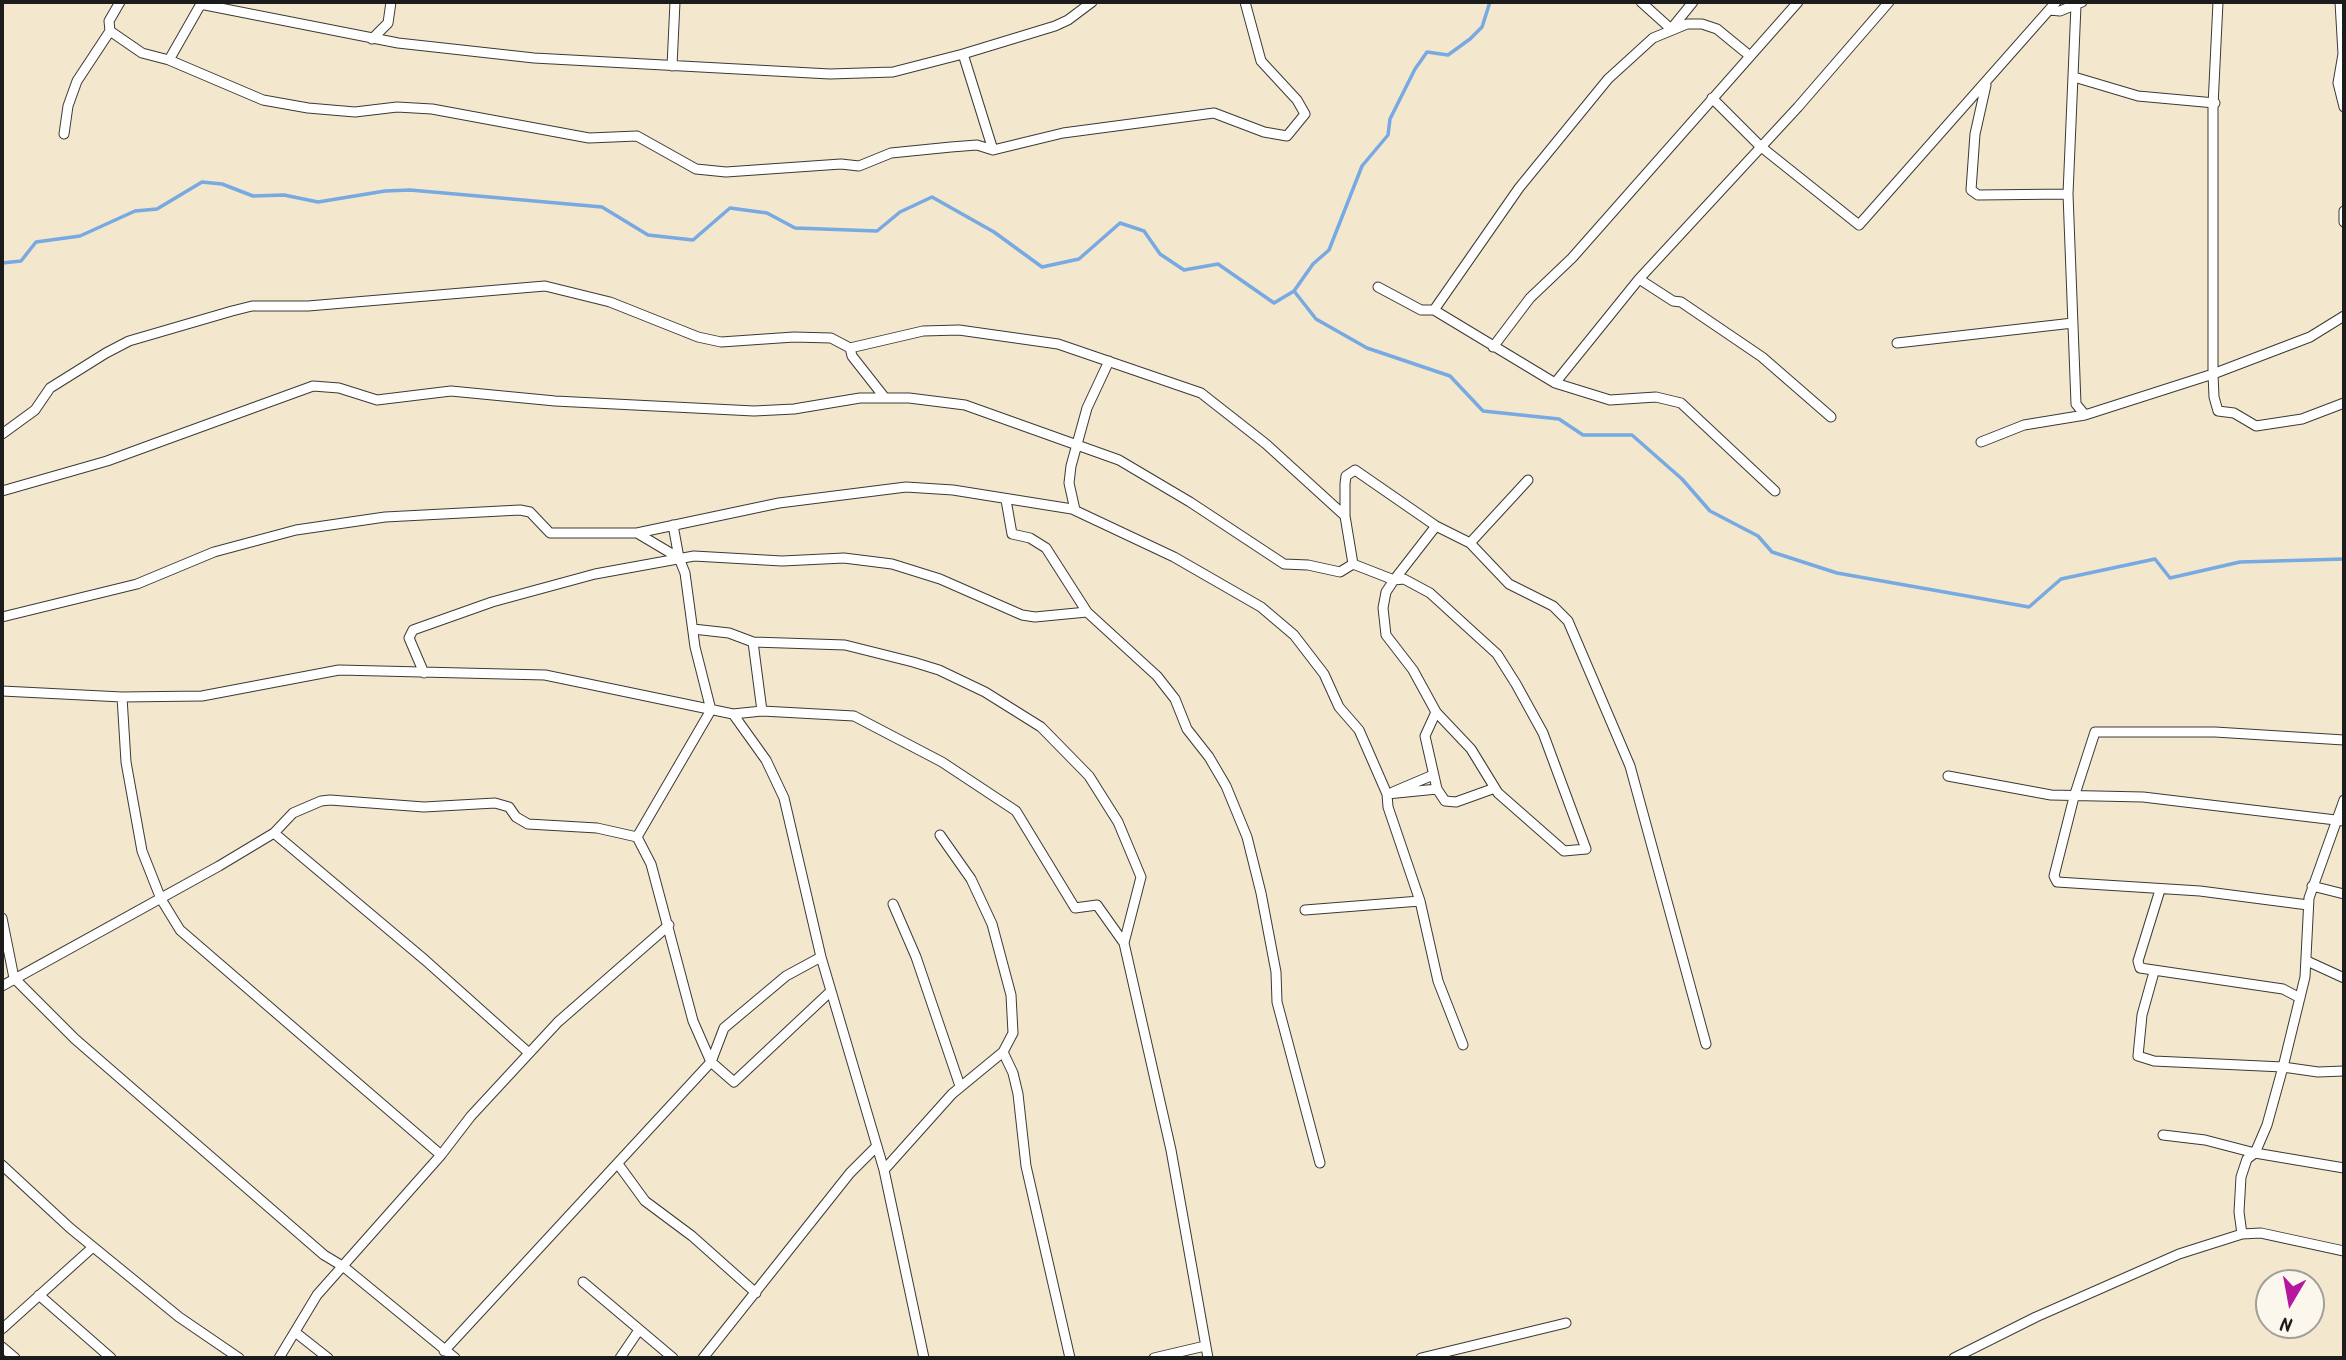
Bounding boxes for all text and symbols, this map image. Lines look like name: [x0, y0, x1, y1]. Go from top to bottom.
north arrow: [2255, 1269, 2325, 1339]
text: N: [2278, 1307, 2295, 1339]

